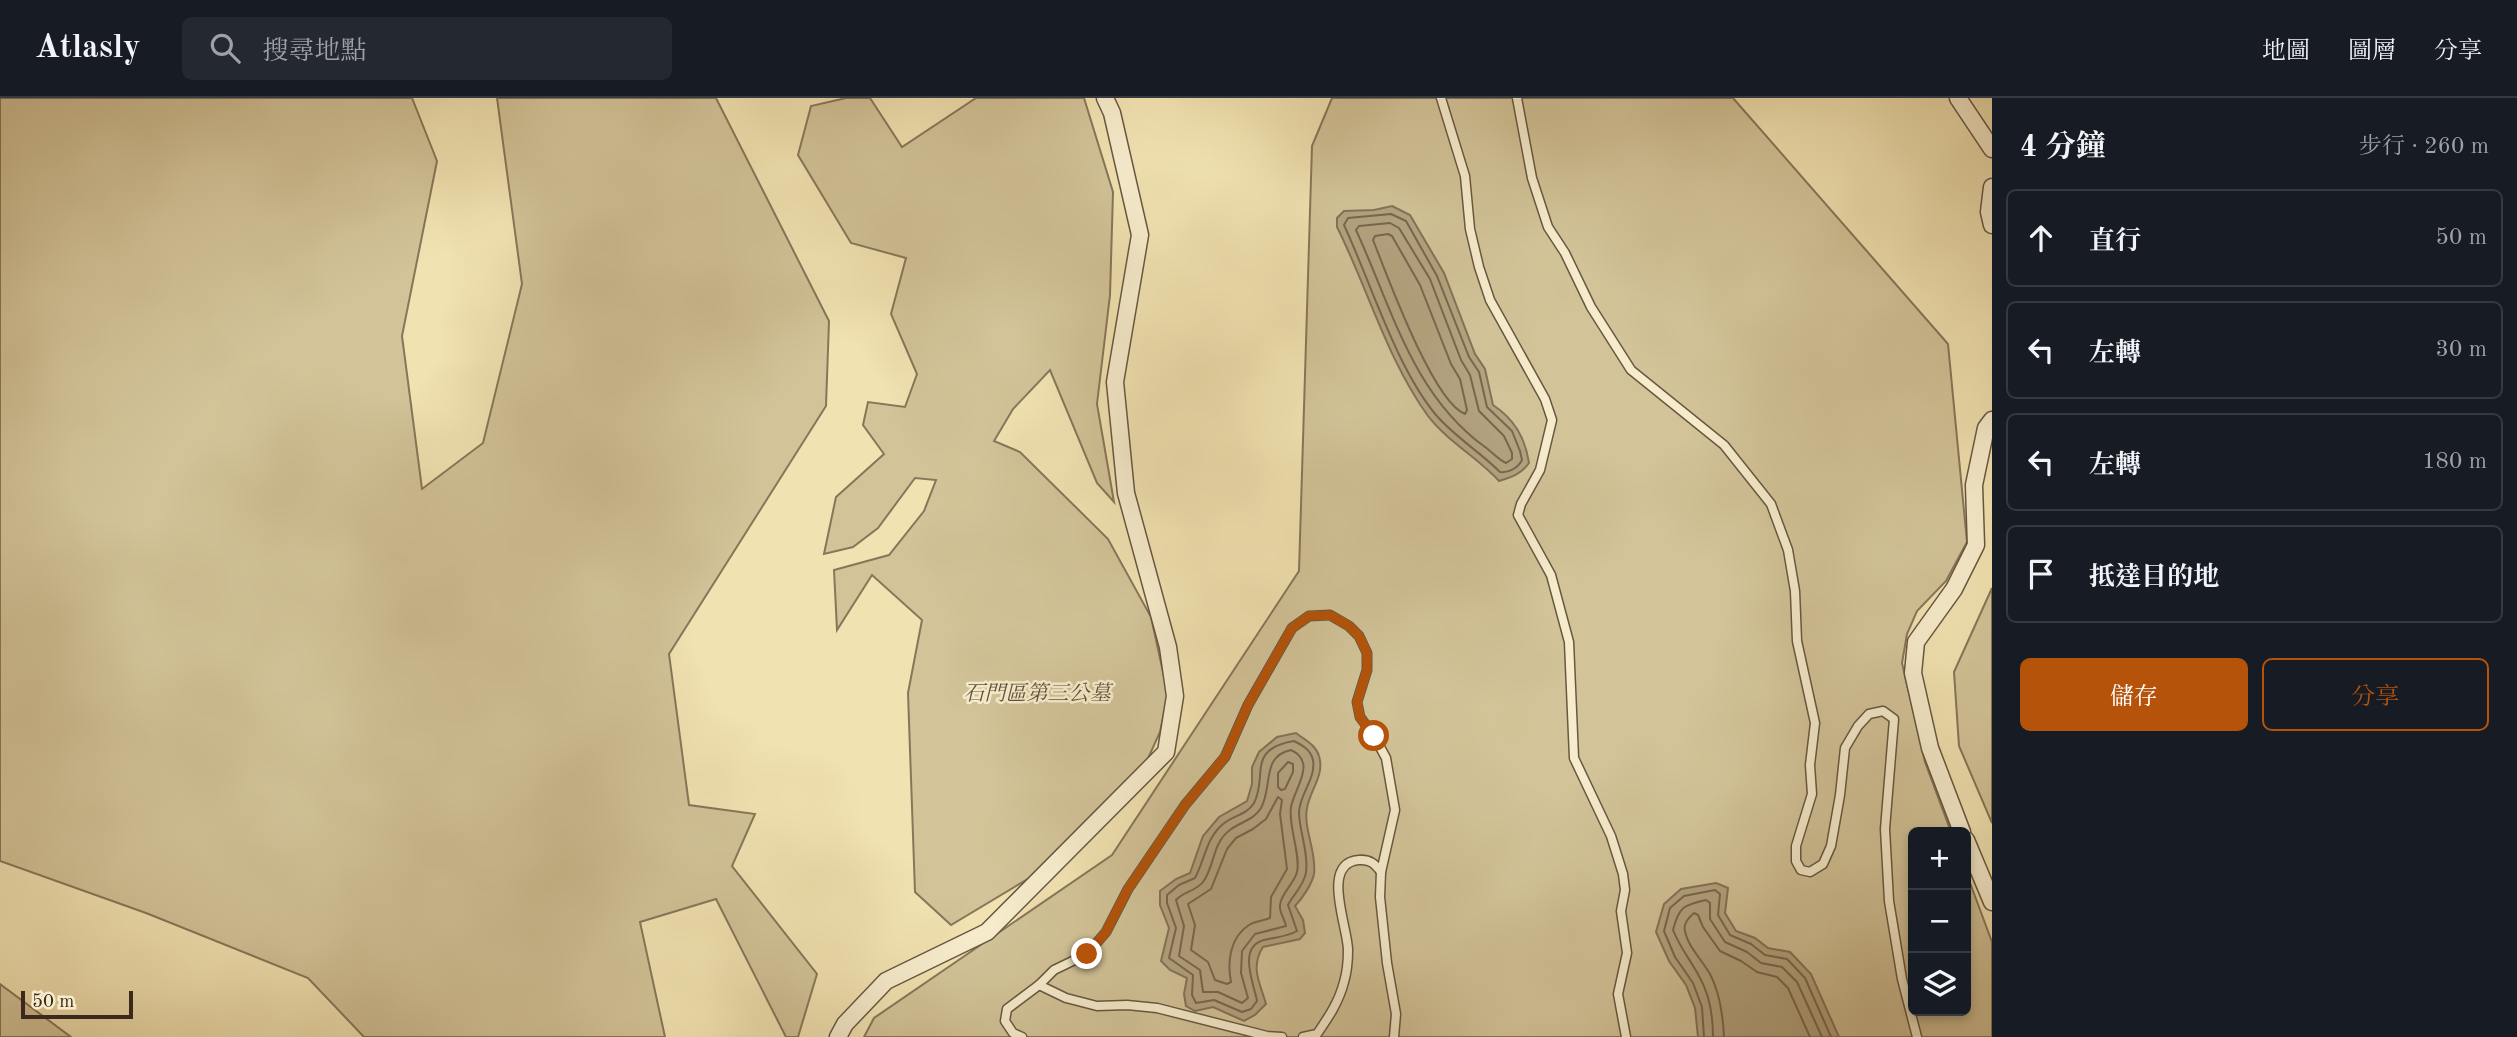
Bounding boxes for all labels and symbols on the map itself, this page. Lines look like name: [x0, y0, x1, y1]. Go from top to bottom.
park label: 石門區第三公墓: [964, 682, 1113, 705]
route start: [1358, 720, 1389, 751]
route end: [1071, 938, 1102, 969]
scale bar: [21, 988, 133, 1020]

